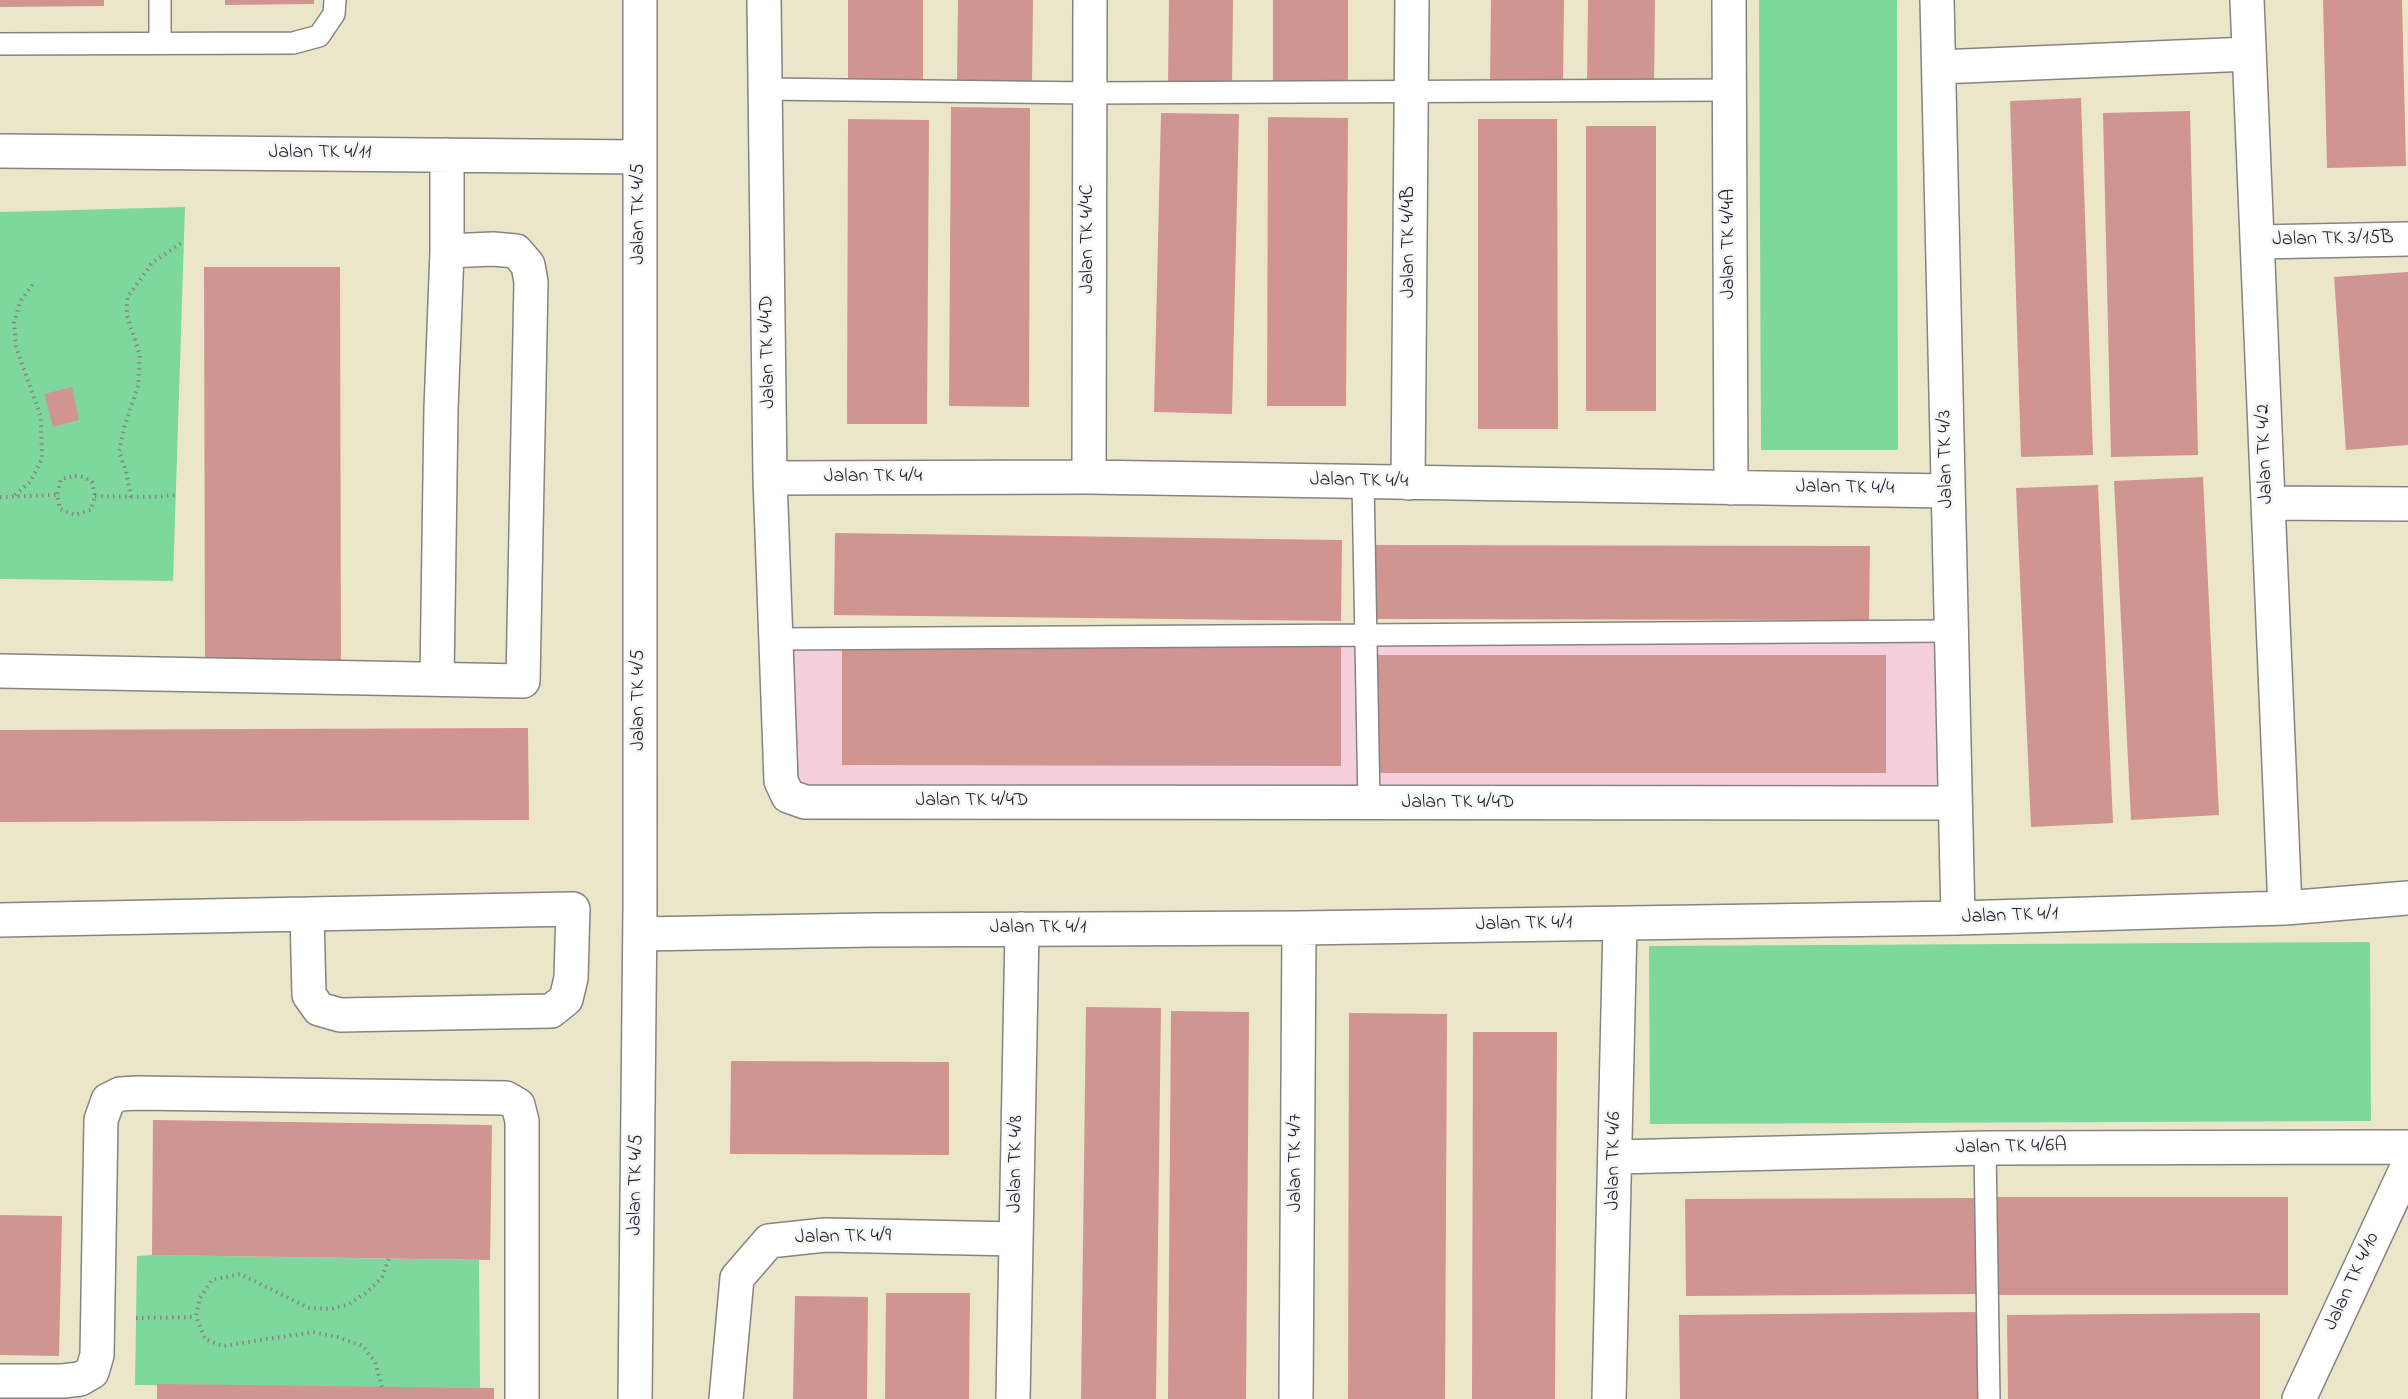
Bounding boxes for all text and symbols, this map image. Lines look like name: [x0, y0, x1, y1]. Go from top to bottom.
street label: Jalan TK 4/11: [269, 142, 371, 166]
street label: Jalan TK 4/5: [628, 163, 652, 265]
street label: Jalan TK 4/4C: [1077, 184, 1101, 294]
street label: Jalan TK 4/4B: [1398, 186, 1422, 298]
street label: Jalan TK 4/4A: [1718, 189, 1742, 299]
street label: Jalan TK 3/15B: [2272, 227, 2394, 253]
street label: Jalan TK 4/4D: [756, 295, 782, 409]
street label: Jalan TK 4/2: [2252, 404, 2280, 504]
street label: Jalan TK 4/3: [1934, 410, 1960, 508]
street label: Jalan TK 4/4: [824, 466, 922, 490]
street label: Jalan TK 4/4: [1310, 469, 1408, 495]
street label: Jalan TK 4/4: [1796, 476, 1894, 502]
street label: Jalan TK 4/5: [628, 649, 652, 751]
street label: Jalan TK 4/4D: [915, 790, 1029, 814]
street label: Jalan TK 4/4D: [1401, 792, 1515, 816]
street label: Jalan TK 4/1: [1961, 903, 2059, 931]
street label: Jalan TK 4/1: [1476, 912, 1572, 938]
street label: Jalan TK 4/1: [990, 917, 1086, 941]
street label: Jalan TK 4/6: [1602, 1111, 1628, 1211]
street label: Jalan TK 4/7: [1285, 1114, 1309, 1212]
street label: Jalan TK 4/8: [1004, 1115, 1030, 1213]
street label: Jalan TK 4/5: [624, 1134, 650, 1236]
street label: Jalan TK 4/6A: [1955, 1135, 2067, 1161]
street label: Jalan TK 4/9: [795, 1225, 891, 1251]
street label: Jalan TK 4/10: [2320, 1229, 2386, 1335]

